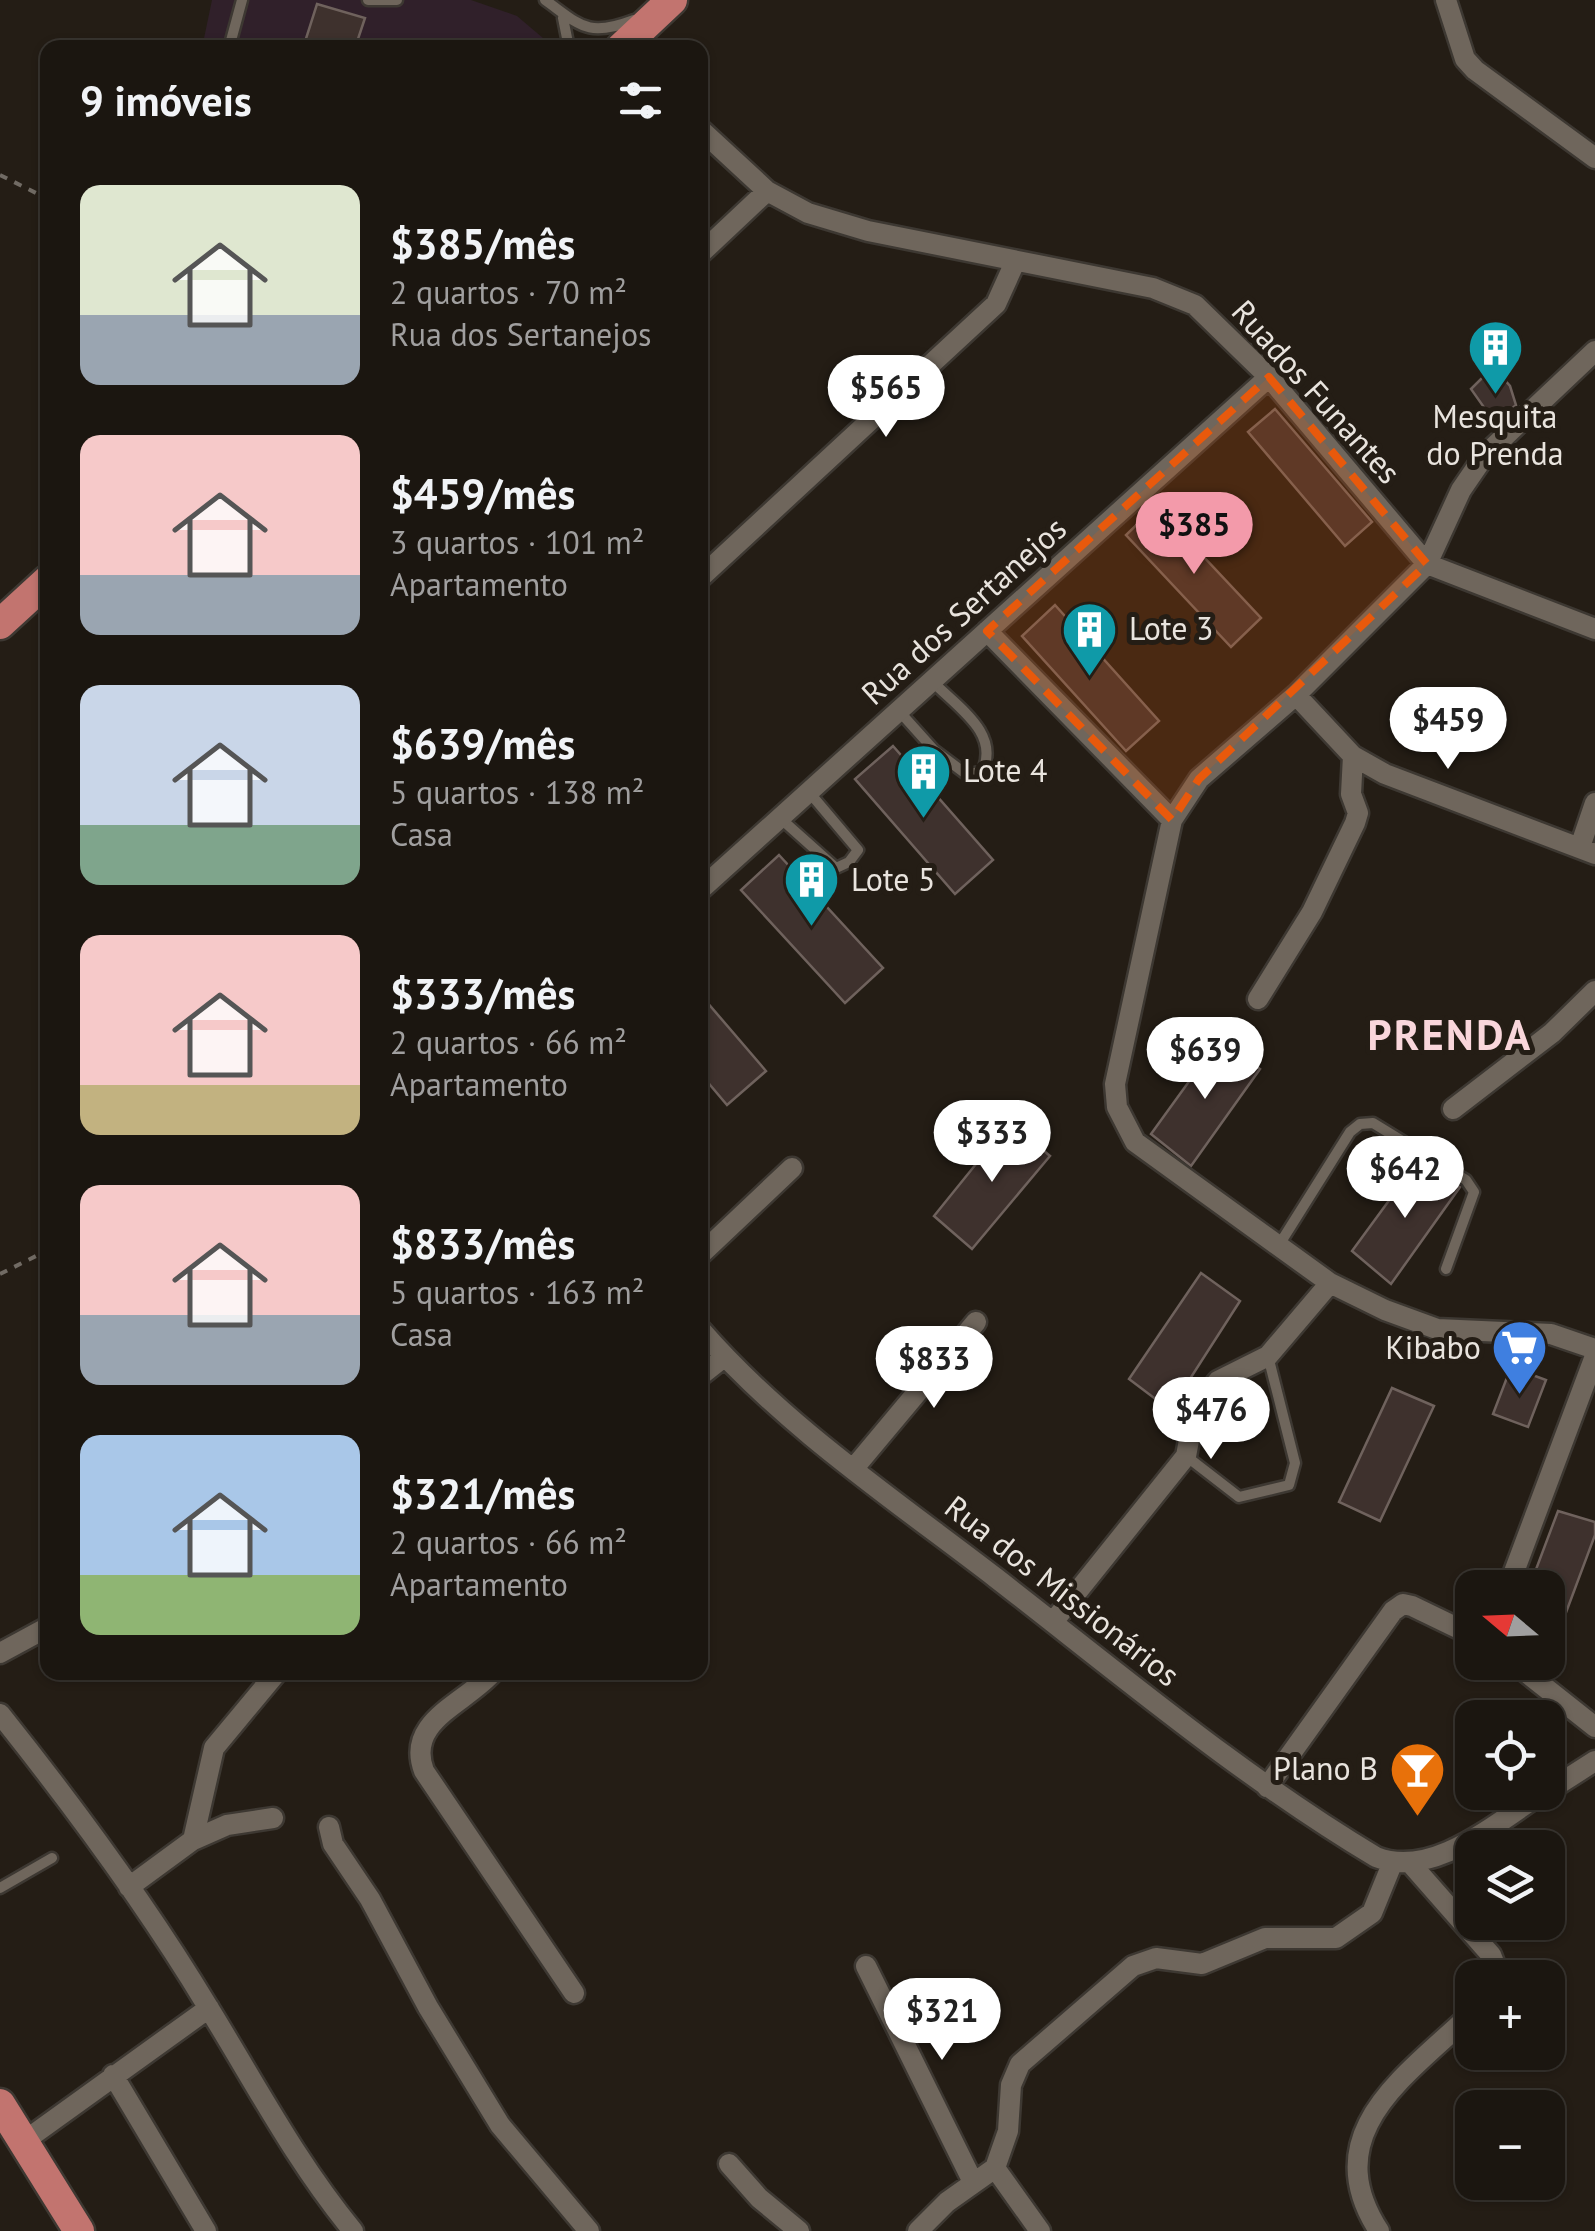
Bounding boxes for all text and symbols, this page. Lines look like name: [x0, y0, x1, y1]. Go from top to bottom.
text: 9 imóveis: [80, 73, 252, 128]
icon: filters: [613, 73, 668, 128]
text: $385/mês: [390, 216, 575, 271]
icon: home: [160, 225, 280, 345]
text: 2 quartos · 70 m²: [390, 271, 627, 313]
street label: Ruados Funantes: [1223, 291, 1410, 492]
text: Rua dos Sertanejos: [390, 313, 652, 355]
building icon: Mesquita do Prenda: [1465, 318, 1525, 397]
pin: $565: [827, 355, 945, 440]
text: $565: [850, 366, 922, 408]
place label: Mesquita do Prenda: [1426, 395, 1564, 474]
text: $459/mês: [390, 466, 575, 521]
icon: home: [160, 475, 280, 595]
pin: $385: [1135, 492, 1253, 577]
text: $385: [1158, 503, 1230, 545]
street label: Rua dos Sertanejos: [852, 507, 1075, 713]
text: 3 quartos · 101 m²: [390, 521, 644, 563]
text: Apartamento: [390, 563, 568, 605]
building icon: Lote 3: [1060, 599, 1120, 678]
place label: Lote 3: [1129, 607, 1214, 649]
pin: $459: [1389, 687, 1507, 772]
text: $459: [1412, 698, 1484, 740]
text: $639/mês: [390, 716, 575, 771]
icon: home: [160, 725, 280, 845]
building icon: Lote 4: [894, 741, 954, 820]
place label: Lote 4: [963, 749, 1048, 791]
text: 5 quartos · 138 m²: [390, 771, 644, 813]
text: Casa: [390, 813, 453, 855]
building icon: Lote 5: [782, 850, 842, 929]
place label: Lote 5: [851, 858, 936, 900]
text: $333/mês: [390, 966, 575, 1021]
icon: home: [160, 975, 280, 1095]
district label: PRENDA: [1367, 1007, 1533, 1062]
pin: $639: [1146, 1017, 1264, 1102]
text: 2 quartos · 66 m²: [390, 1021, 627, 1063]
text: $639: [1169, 1028, 1241, 1070]
text: Apartamento: [390, 1063, 568, 1105]
pin: $333: [933, 1100, 1051, 1185]
text: $333: [956, 1111, 1028, 1153]
pin: $642: [1346, 1136, 1464, 1221]
text: $642: [1369, 1147, 1441, 1189]
text: $833/mês: [390, 1216, 575, 1271]
icon: home: [160, 1225, 280, 1345]
text: 5 quartos · 163 m²: [390, 1271, 644, 1313]
text: Casa: [390, 1313, 453, 1355]
supermarket icon: Kibabo: [1490, 1318, 1550, 1397]
pin: $833: [875, 1326, 993, 1411]
place label: Kibabo: [1385, 1326, 1481, 1368]
text: $833: [898, 1337, 970, 1379]
pin: $476: [1152, 1377, 1270, 1462]
text: $476: [1175, 1388, 1247, 1430]
text: $321/mês: [390, 1466, 575, 1521]
icon: home: [160, 1475, 280, 1595]
street label: Rua dos Missionários: [937, 1485, 1189, 1695]
text: 2 quartos · 66 m²: [390, 1521, 627, 1563]
text: Apartamento: [390, 1563, 568, 1605]
north arrow: [1455, 1570, 1565, 1680]
map controls: [1455, 1570, 1565, 2200]
button: locate: [1455, 1700, 1565, 1810]
bar icon: Plano B: [1387, 1739, 1447, 1818]
place label: Plano B: [1273, 1747, 1378, 1789]
button: layers: [1455, 1830, 1565, 1940]
button: +: [1455, 1960, 1565, 2070]
pin: $321: [883, 1978, 1001, 2063]
text: $321: [906, 1989, 978, 2031]
button: −: [1455, 2090, 1565, 2200]

